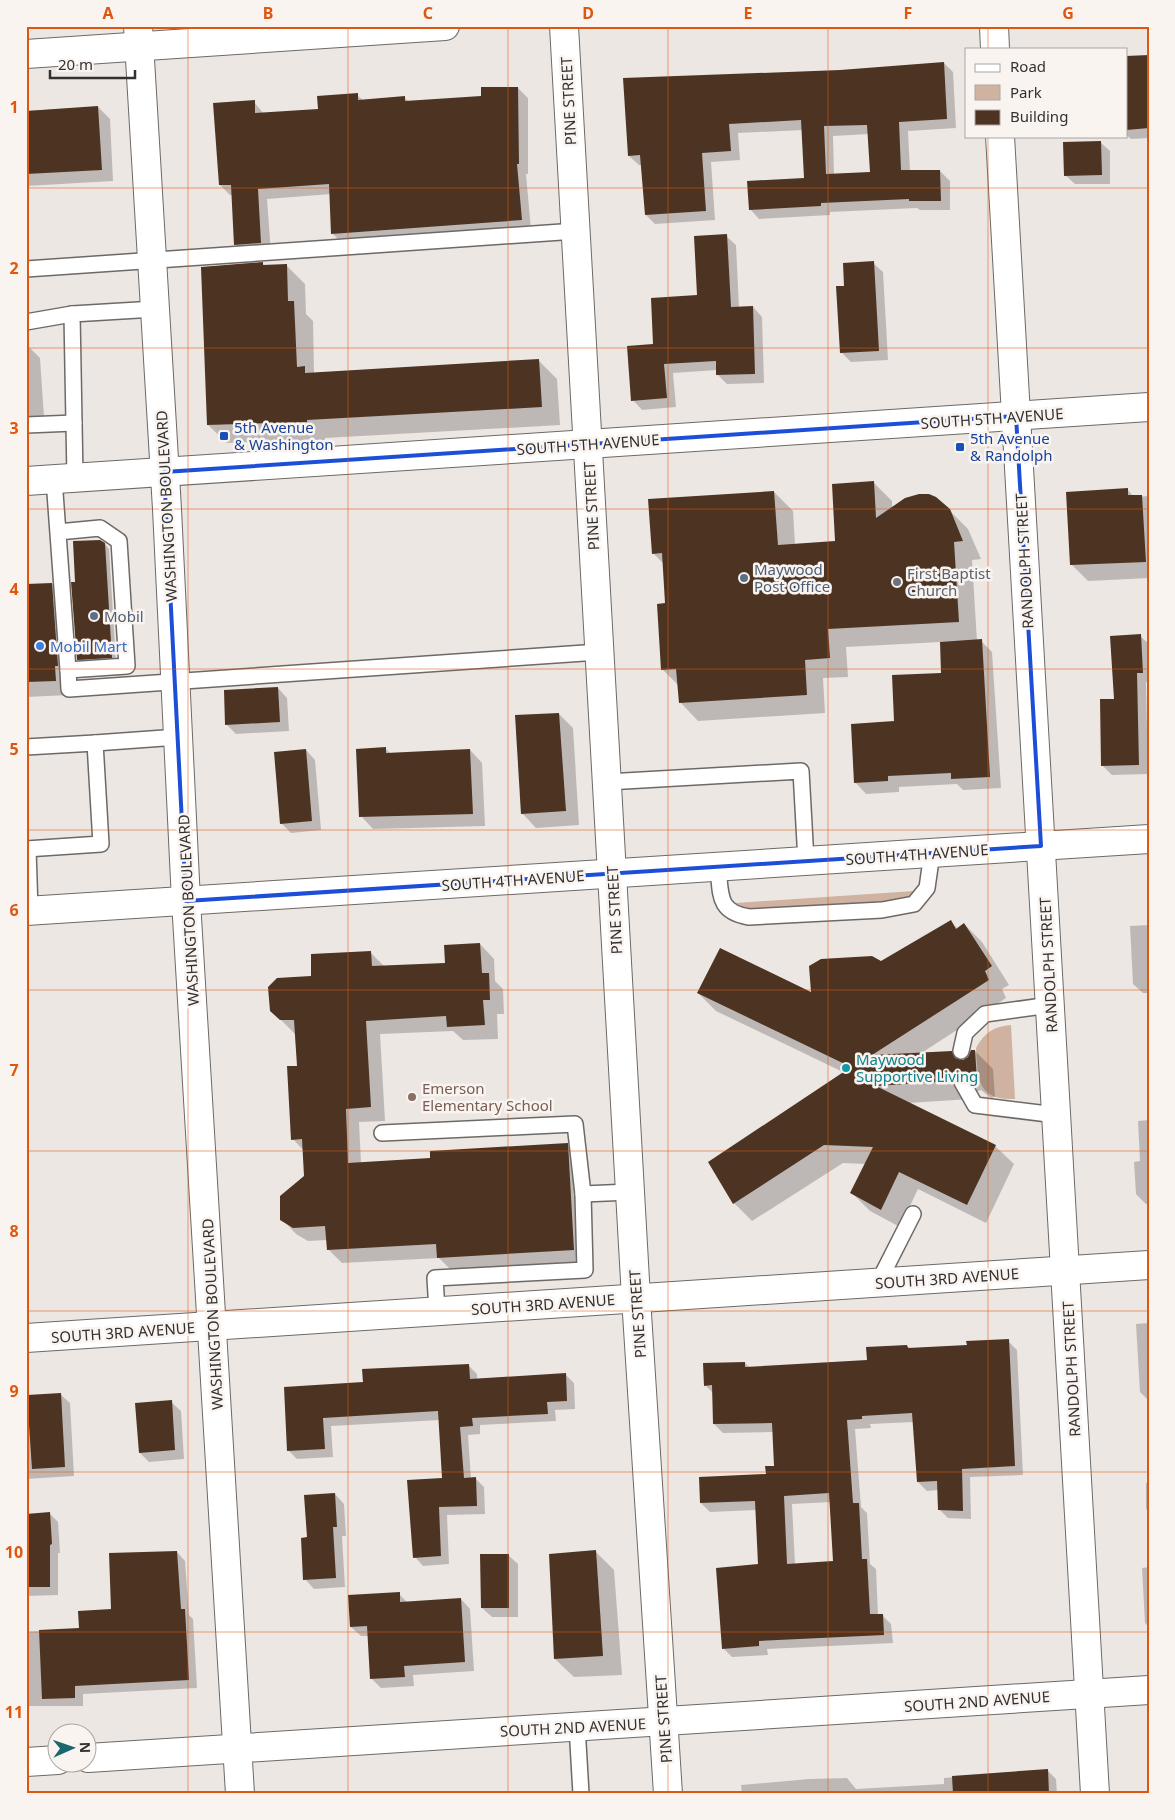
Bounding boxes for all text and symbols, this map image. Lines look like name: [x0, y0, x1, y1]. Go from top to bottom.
text: A: [102, 2, 114, 24]
text: B: [263, 2, 273, 24]
text: C: [423, 2, 433, 24]
text: D: [582, 2, 594, 24]
text: E: [744, 2, 753, 24]
text: F: [904, 2, 912, 24]
text: G: [1062, 2, 1074, 24]
scale bar: [50, 48, 135, 80]
legend: [965, 48, 1128, 138]
text: 20 m: [58, 54, 93, 74]
street label: PINE STREET: [556, 56, 580, 146]
text: Road: [1010, 56, 1046, 76]
text: Park: [1010, 82, 1042, 102]
text: 1: [9, 96, 19, 118]
text: Building: [1010, 106, 1068, 126]
text: 2: [9, 257, 19, 279]
street label: SOUTH 5TH AVENUE: [920, 403, 1064, 433]
street label: WASHINGTON BOULEVARD: [151, 410, 181, 602]
text: 3: [9, 417, 19, 439]
place label: 5th Avenue & Washington: [234, 417, 334, 454]
place label: 5th Avenue & Randolph: [970, 428, 1053, 465]
street label: SOUTH 5TH AVENUE: [516, 429, 660, 459]
marker: 5th Avenue & Washington: [218, 430, 230, 442]
marker: 5th Avenue & Randolph: [954, 441, 966, 453]
street label: PINE STREET: [579, 461, 603, 551]
street label: RANDOLPH STREET: [1010, 492, 1038, 629]
place label: Maywood Post Office: [754, 559, 830, 596]
place label: First Baptist Church: [907, 563, 991, 600]
marker: Maywood Post Office: [738, 572, 750, 584]
marker: First Baptist Church: [891, 576, 903, 588]
text: 4: [9, 578, 19, 600]
place label: Mobil: [104, 606, 144, 626]
marker: Mobil: [88, 610, 100, 622]
place label: Mobil Mart: [50, 636, 128, 656]
marker: Mobil Mart: [34, 640, 46, 652]
text: 5: [9, 738, 19, 760]
street label: WASHINGTON BOULEVARD: [173, 814, 203, 1006]
street label: SOUTH 4TH AVENUE: [845, 839, 989, 869]
street label: SOUTH 4TH AVENUE: [441, 865, 585, 895]
street label: PINE STREET: [602, 865, 626, 955]
street label: RANDOLPH STREET: [1034, 896, 1062, 1033]
text: 6: [9, 899, 19, 921]
place label: Maywood Supportive Living: [856, 1049, 978, 1086]
text: 7: [9, 1059, 19, 1081]
marker: Maywood Supportive Living: [840, 1062, 852, 1074]
place label: Emerson Elementary School: [422, 1078, 553, 1115]
marker: Emerson Elementary School: [406, 1091, 418, 1103]
street label: WASHINGTON BOULEVARD: [197, 1218, 227, 1410]
text: 8: [9, 1220, 19, 1242]
street label: SOUTH 3RD AVENUE: [874, 1263, 1020, 1293]
street label: PINE STREET: [624, 1268, 650, 1359]
street label: SOUTH 3RD AVENUE: [470, 1289, 616, 1319]
street label: RANDOLPH STREET: [1057, 1300, 1085, 1437]
street label: SOUTH 3RD AVENUE: [50, 1317, 196, 1347]
text: 9: [9, 1380, 19, 1402]
text: 10: [5, 1541, 23, 1563]
street label: PINE STREET: [650, 1673, 676, 1764]
street label: SOUTH 2ND AVENUE: [903, 1686, 1051, 1716]
text: 11: [5, 1701, 23, 1723]
street label: SOUTH 2ND AVENUE: [500, 1713, 646, 1741]
north arrow: [48, 1722, 98, 1772]
text: N: [76, 1742, 95, 1754]

